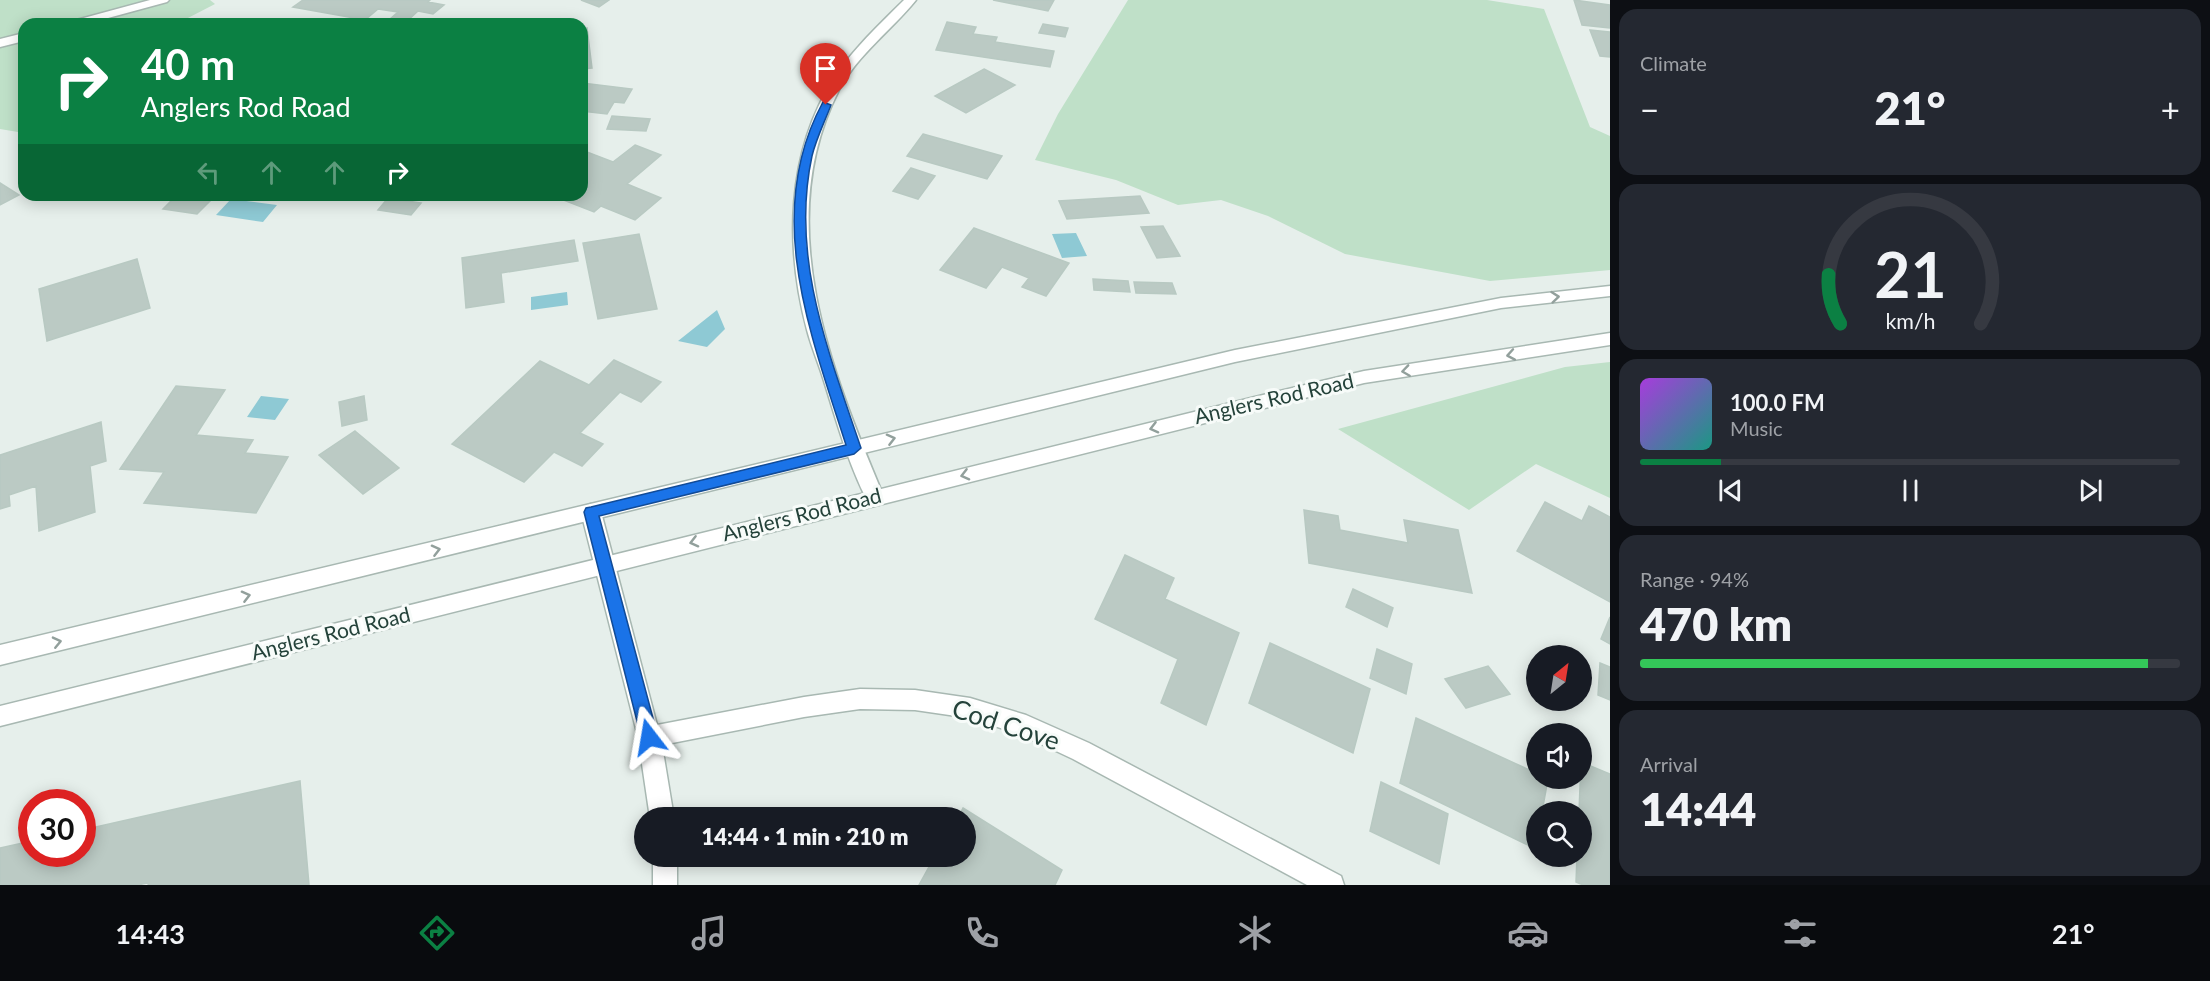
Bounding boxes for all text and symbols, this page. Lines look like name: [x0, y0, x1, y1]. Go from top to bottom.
text: 40 m: [141, 39, 235, 89]
icon: right: [42, 42, 120, 120]
pin: [800, 43, 851, 105]
text: Climate: [1640, 51, 1707, 75]
icon: arrive: [809, 52, 842, 85]
text: 21°: [1875, 81, 1945, 135]
text: −: [1640, 89, 1659, 129]
text: +: [2161, 89, 2180, 129]
text: Anglers Rod Road: [141, 90, 351, 123]
icon: left: [192, 156, 225, 189]
icon: ahead: [255, 156, 288, 189]
icon: ahead: [318, 156, 351, 189]
icon: right: [381, 156, 414, 189]
text: 21: [1874, 236, 1946, 311]
one-way arrow: [1551, 291, 1560, 304]
text: km/h: [1885, 309, 1935, 335]
one-way arrow: [1506, 348, 1516, 360]
one-way arrow: [1401, 364, 1410, 376]
street label: Anglers Rod Road: [1191, 367, 1356, 428]
text: 100.0 FM: [1730, 389, 1825, 416]
text: Music: [1730, 416, 1783, 440]
one-way arrow: [1149, 420, 1159, 433]
one-way arrow: [886, 434, 896, 447]
one-way arrow: [960, 467, 970, 480]
icon: previous: [1714, 474, 1747, 507]
icon: pause: [1894, 474, 1927, 507]
icon: next: [2074, 474, 2107, 507]
street label: Anglers Rod Road: [720, 482, 884, 545]
one-way arrow: [689, 535, 699, 548]
one-way arrow: [431, 544, 441, 557]
text: Range · 94%: [1640, 567, 1749, 591]
one-way arrow: [241, 590, 251, 603]
text: 470 km: [1640, 597, 1792, 651]
street label: Anglers Rod Road: [249, 601, 413, 664]
one-way arrow: [52, 636, 62, 649]
north arrow: [1526, 645, 1592, 711]
map controls: [1526, 645, 1592, 867]
street label: Cod Cove: [948, 692, 1064, 756]
position arrow: [617, 705, 681, 769]
button: sound: [1526, 723, 1592, 789]
text: Arrival: [1640, 752, 1698, 776]
text: 14:44: [1640, 782, 1756, 836]
speed limit sign: 30: [18, 789, 96, 867]
button: search: [1526, 801, 1592, 867]
text: 14:44 · 1 min · 210 m: [702, 823, 908, 850]
icon: directions: [416, 912, 458, 954]
icon: music: [688, 912, 730, 954]
icon: phone: [961, 912, 1003, 954]
icon: climate: [1234, 912, 1276, 954]
icon: car: [1507, 912, 1549, 954]
icon: filters: [1779, 912, 1821, 954]
text: 14:43: [115, 917, 185, 950]
text: 21°: [2052, 917, 2095, 950]

